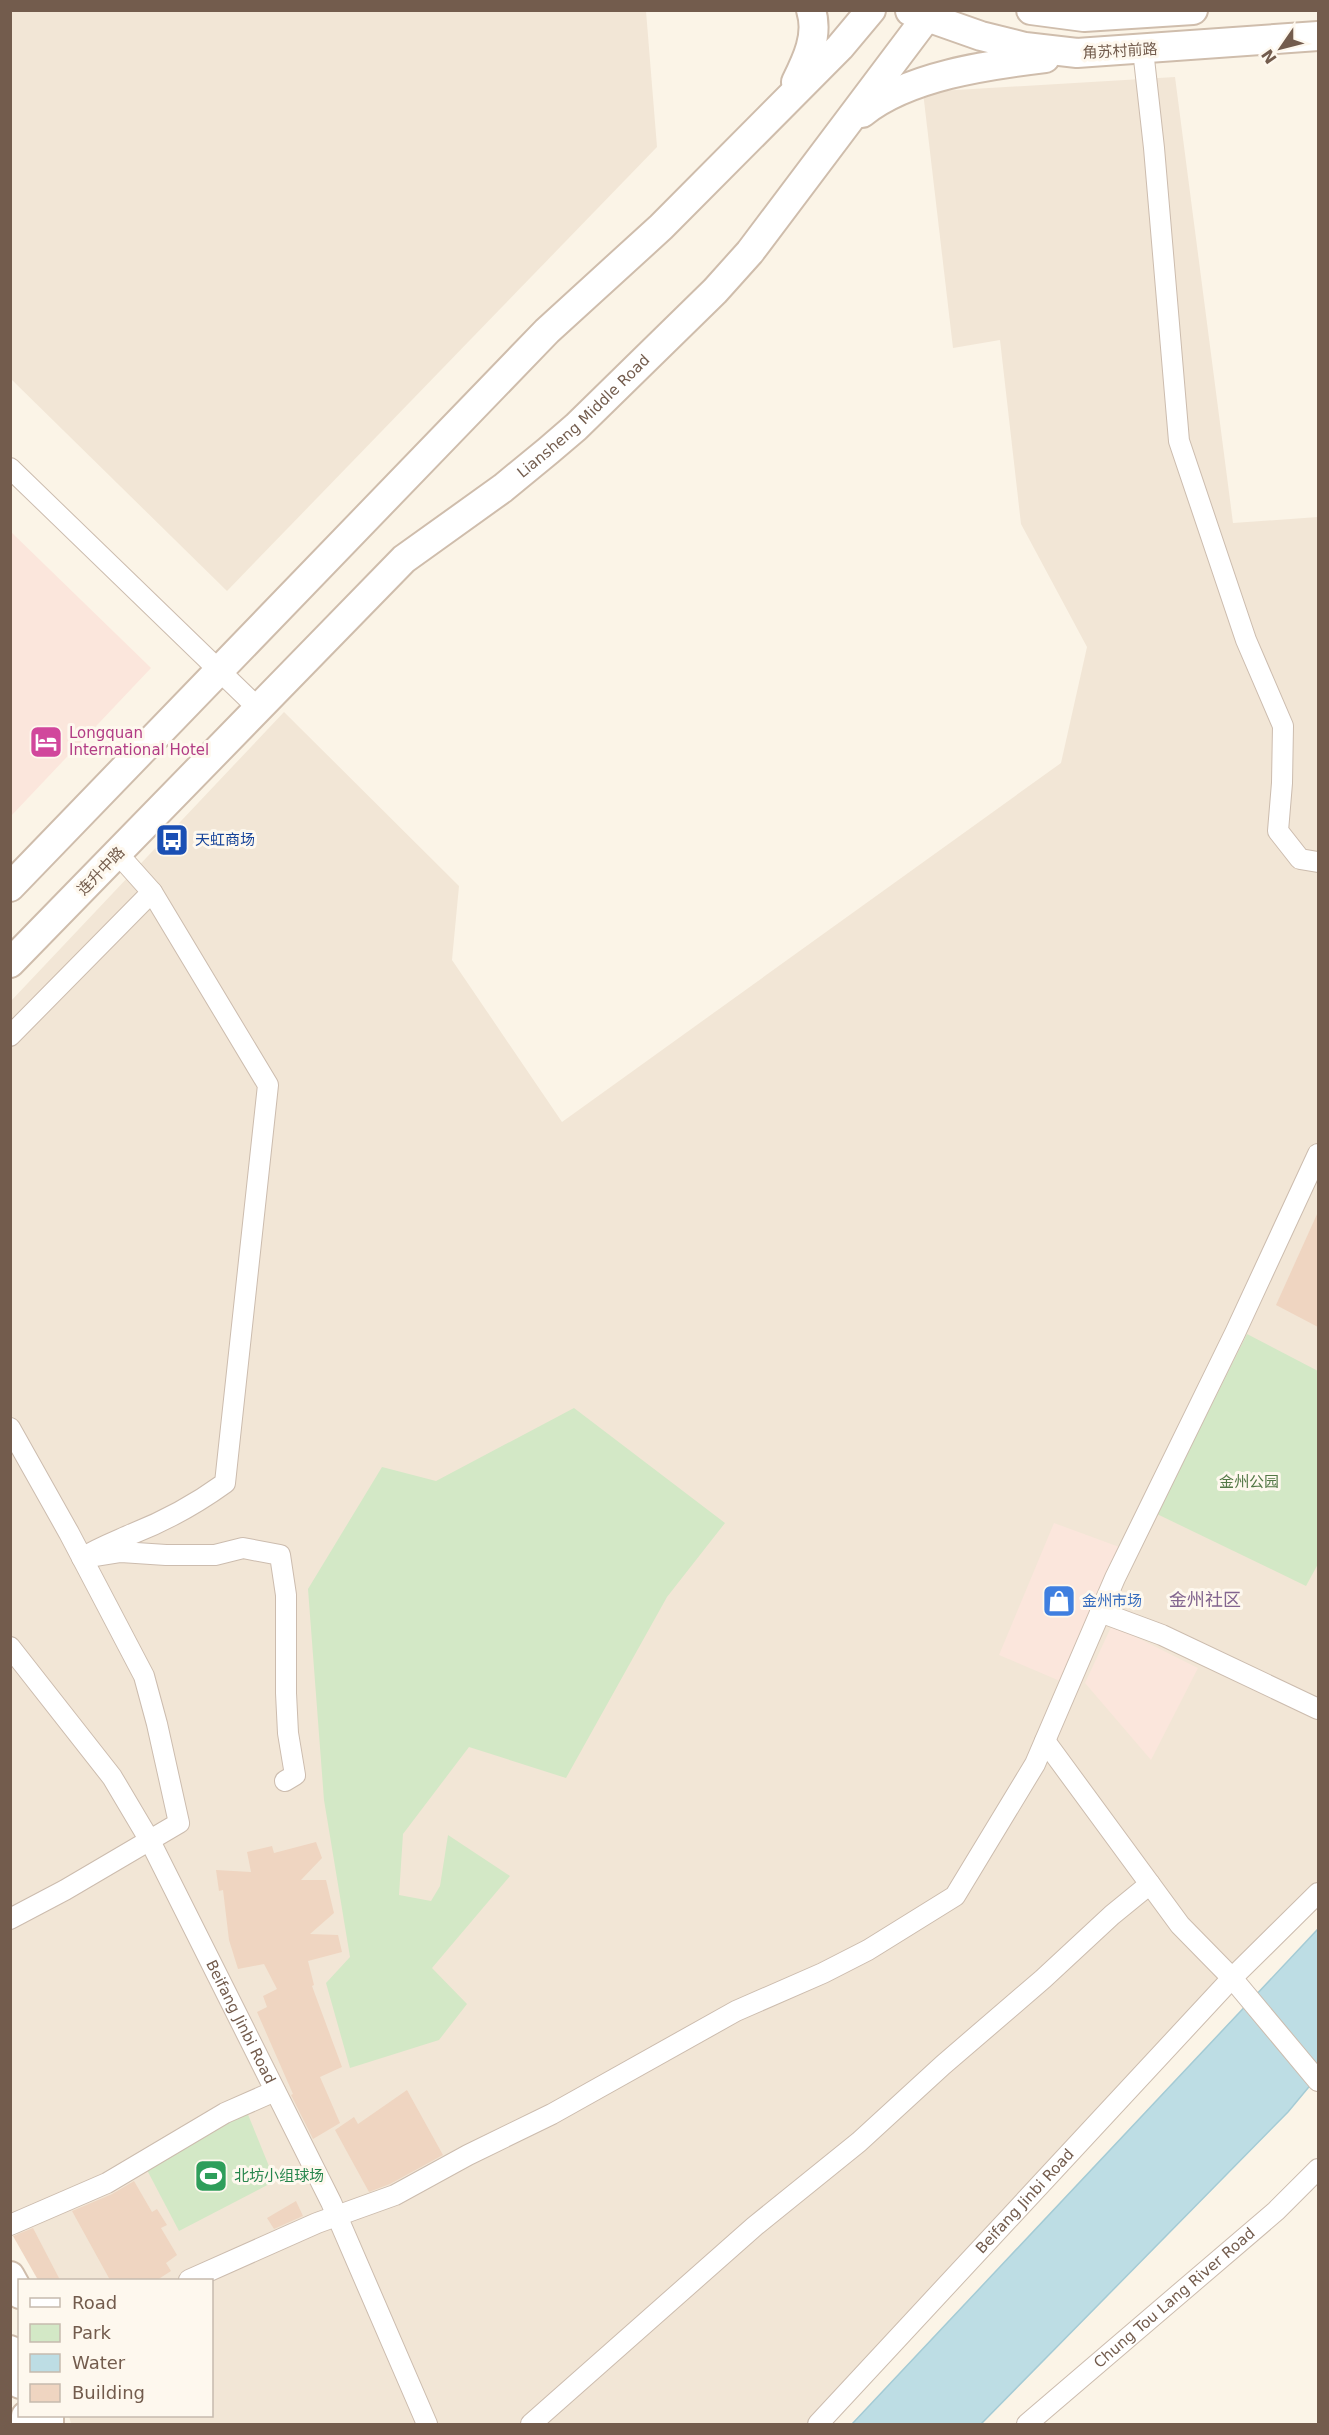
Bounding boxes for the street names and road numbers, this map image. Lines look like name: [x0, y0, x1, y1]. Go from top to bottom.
street label: 角苏村前路: [1082, 40, 1158, 62]
street label: Liansheng Middle Road: [514, 351, 653, 482]
street label: 连升中路: [74, 843, 128, 899]
street label: Beifang Jinbi Road: [202, 1957, 279, 2087]
street label: Beifang Jinbi Road: [972, 2145, 1078, 2257]
street label: Chung Tou Lang River Road: [1090, 2224, 1259, 2372]

